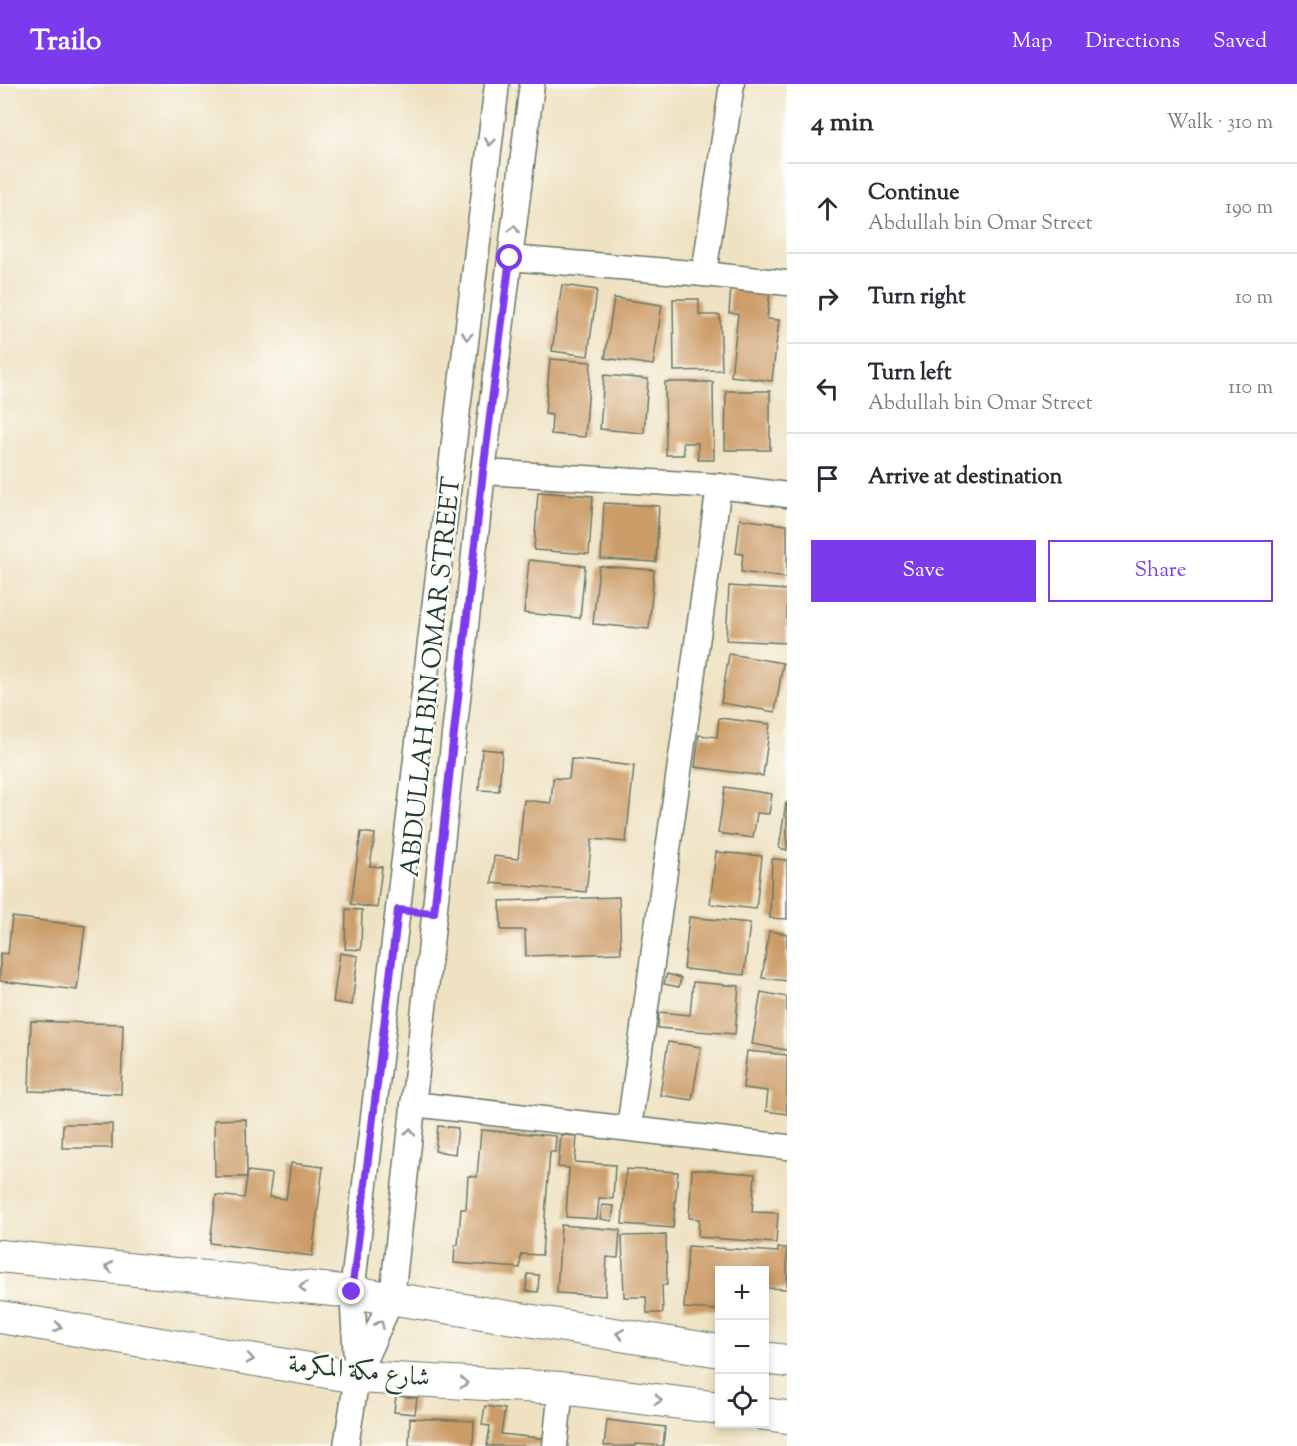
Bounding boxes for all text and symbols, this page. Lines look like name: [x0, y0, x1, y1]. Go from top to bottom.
text: Trailo: [30, 22, 101, 62]
text: Map: [1012, 27, 1052, 57]
text: Directions: [1085, 27, 1180, 57]
text: Saved: [1213, 27, 1267, 57]
text: 4 min: [811, 105, 874, 142]
text: Walk · 310 m: [1166, 109, 1273, 138]
one-way arrow: [484, 138, 497, 147]
text: Continue: [868, 178, 959, 210]
icon: ahead: [811, 192, 844, 225]
text: 190 m: [1225, 194, 1273, 223]
text: Abdullah bin Omar Street: [868, 210, 1093, 239]
one-way arrow: [507, 224, 520, 234]
route start: [496, 244, 522, 270]
icon: right: [811, 282, 844, 315]
text: Turn right: [868, 282, 965, 314]
text: 10 m: [1235, 284, 1273, 313]
one-way arrow: [461, 331, 473, 340]
text: Turn left: [868, 358, 951, 390]
icon: left: [811, 372, 844, 405]
text: 110 m: [1228, 374, 1273, 403]
text: Abdullah bin Omar Street: [868, 390, 1093, 419]
icon: arrive: [811, 462, 844, 495]
text: Arrive at destination: [868, 462, 1063, 494]
street label: ABDULLAH BIN OMAR STREET: [393, 475, 471, 879]
button: Save: [811, 540, 1036, 602]
button: Share: [1048, 540, 1273, 602]
one-way arrow: [403, 1127, 416, 1137]
one-way arrow: [104, 1262, 113, 1274]
map controls: [715, 1266, 769, 1428]
button: +: [715, 1266, 769, 1320]
route end: [338, 1278, 364, 1304]
one-way arrow: [298, 1281, 307, 1294]
one-way arrow: [373, 1319, 385, 1330]
one-way arrow: [53, 1320, 62, 1332]
button: −: [715, 1320, 769, 1374]
one-way arrow: [616, 1329, 625, 1341]
street label: شارع مكة المكرمة: [286, 1346, 432, 1399]
one-way arrow: [245, 1352, 255, 1365]
button: locate: [715, 1374, 769, 1428]
one-way arrow: [460, 1376, 469, 1389]
one-way arrow: [654, 1394, 663, 1406]

